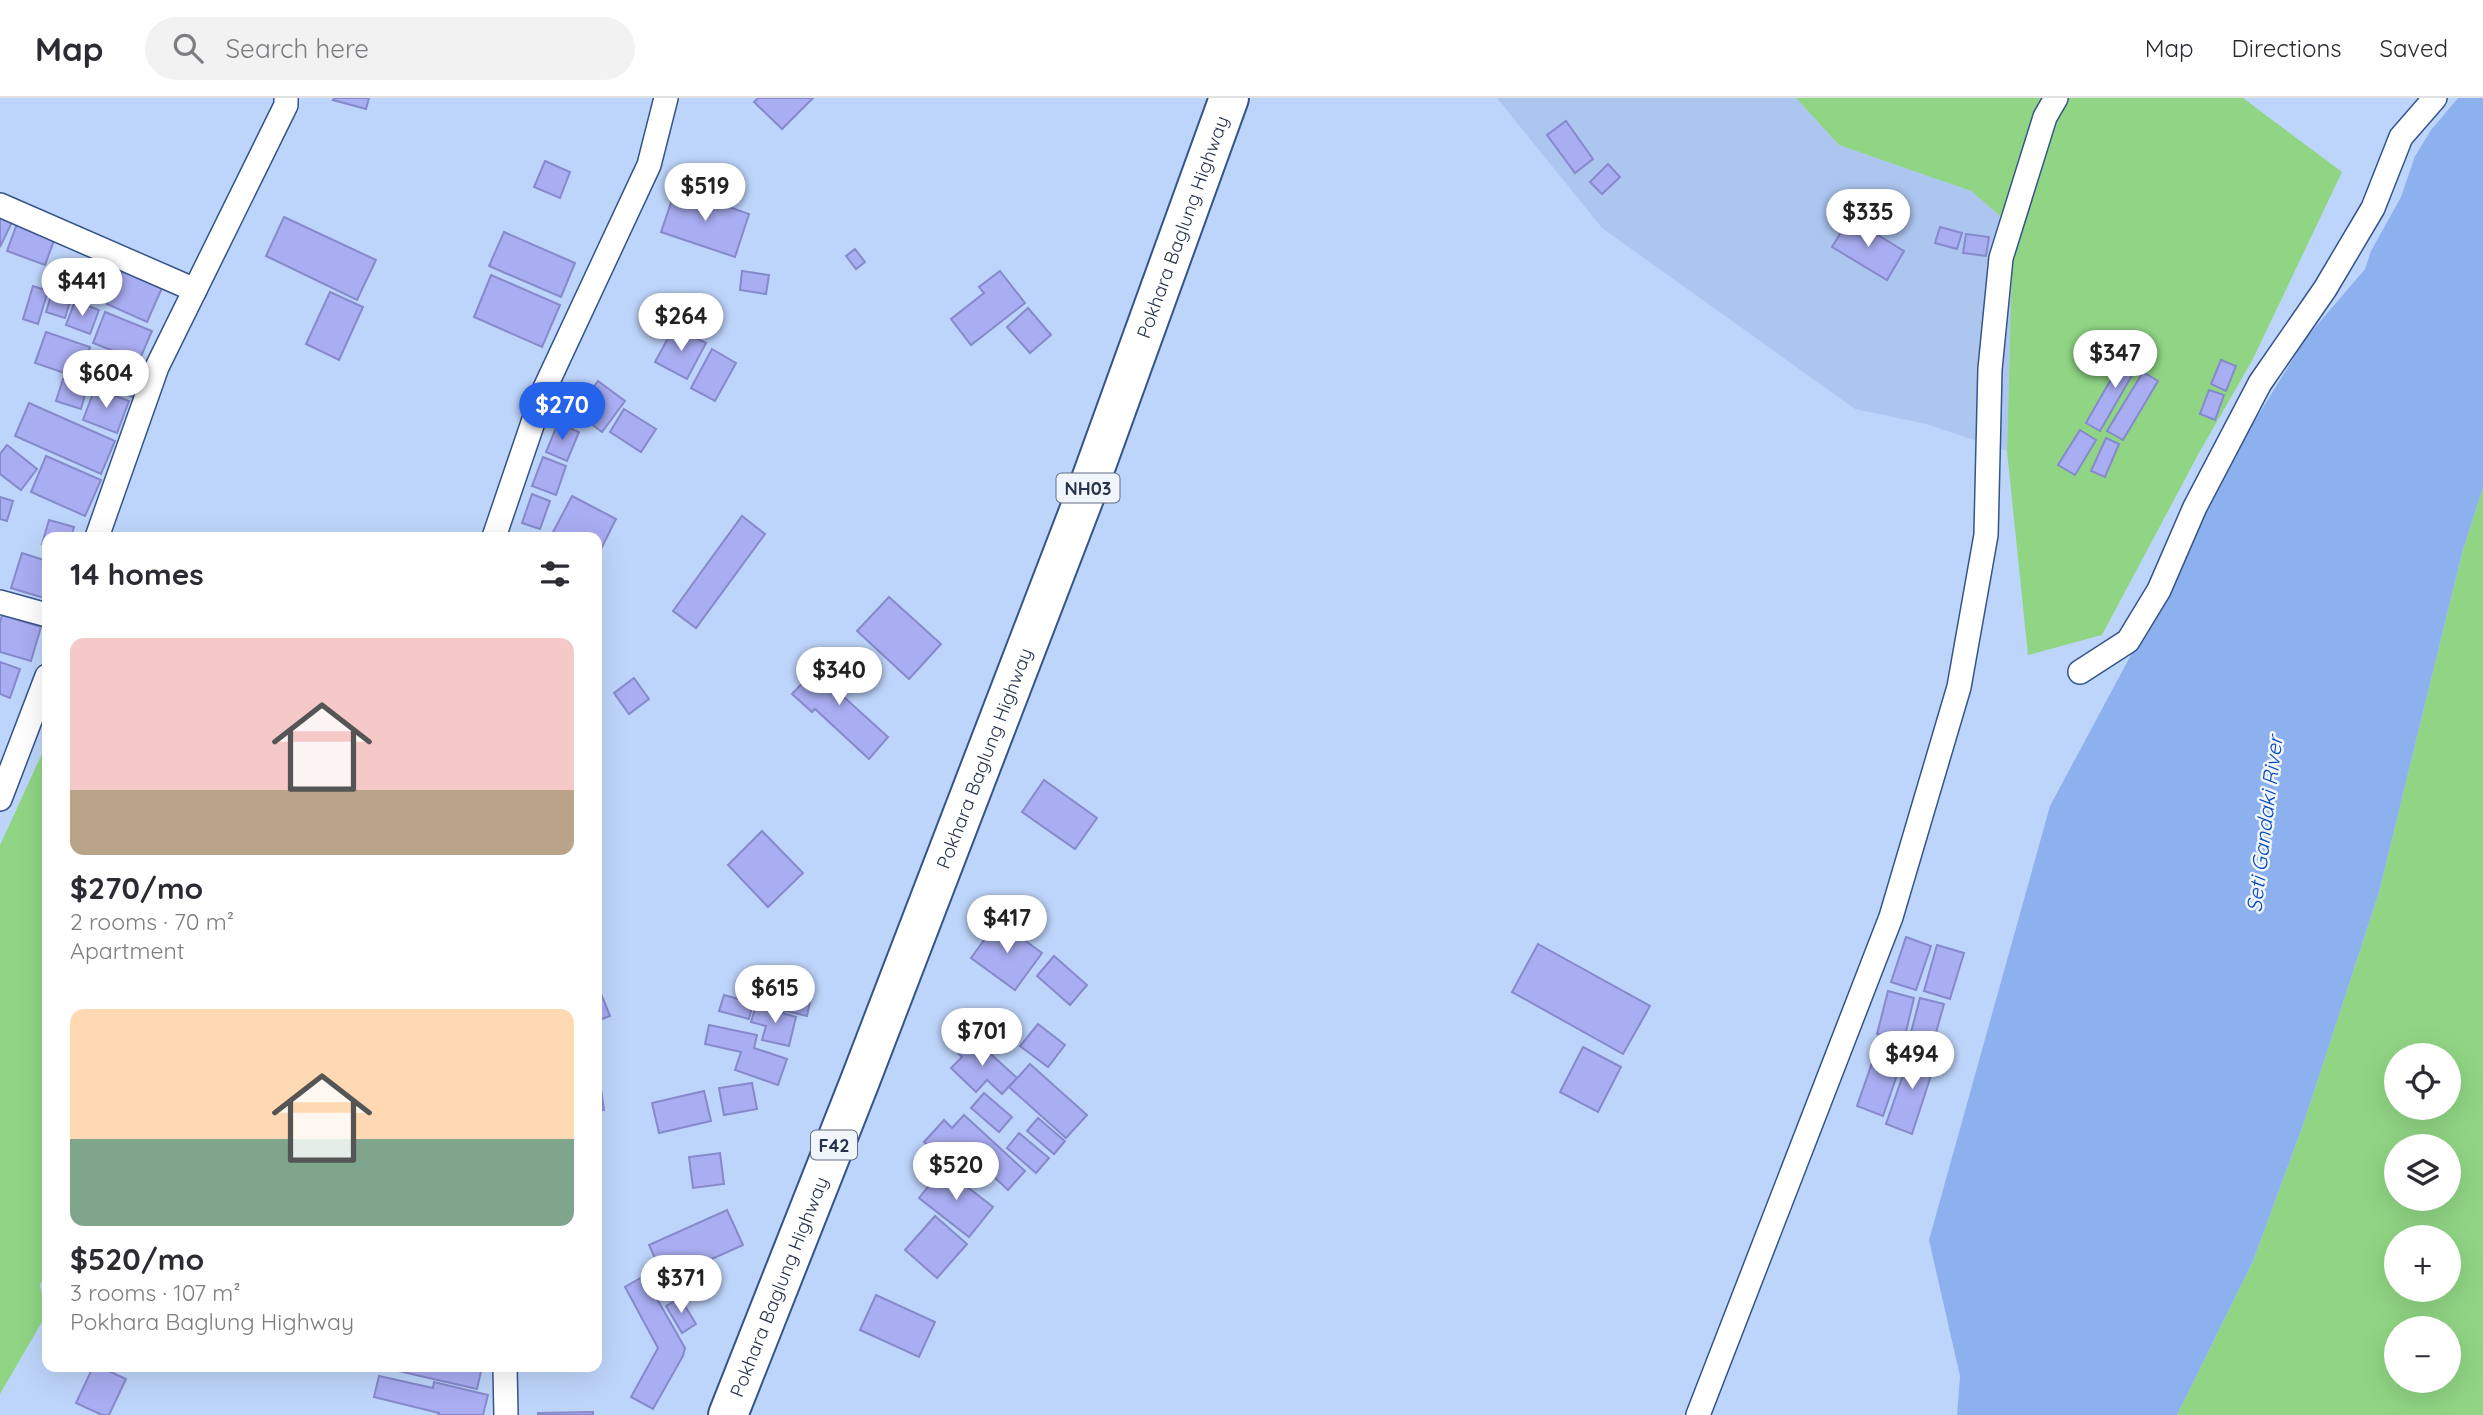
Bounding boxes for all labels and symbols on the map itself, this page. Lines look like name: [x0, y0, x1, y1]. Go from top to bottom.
street label: Pokhara Baglung Highway: [1131, 113, 1234, 341]
pin: $519: [664, 164, 746, 223]
pin: $335: [1827, 190, 1909, 249]
pin: $441: [41, 258, 123, 318]
pin: $264: [640, 294, 722, 353]
pin: $347: [2074, 330, 2156, 390]
pin: $604: [65, 350, 147, 410]
pin: $270: [521, 382, 603, 442]
road number: NH03: [1056, 474, 1120, 502]
street label: Pokhara Baglung Highway: [931, 644, 1037, 872]
pin: $340: [798, 648, 880, 707]
water label: Seti Gandaki River: [2240, 732, 2288, 914]
pin: $417: [966, 896, 1048, 955]
pin: $615: [734, 965, 816, 1025]
pin: $701: [941, 1009, 1023, 1068]
pin: $494: [1871, 1032, 1953, 1091]
road number: F42: [811, 1130, 857, 1160]
pin: $520: [915, 1142, 997, 1202]
street label: Pokhara Baglung Highway: [724, 1173, 833, 1400]
pin: $371: [640, 1256, 722, 1315]

